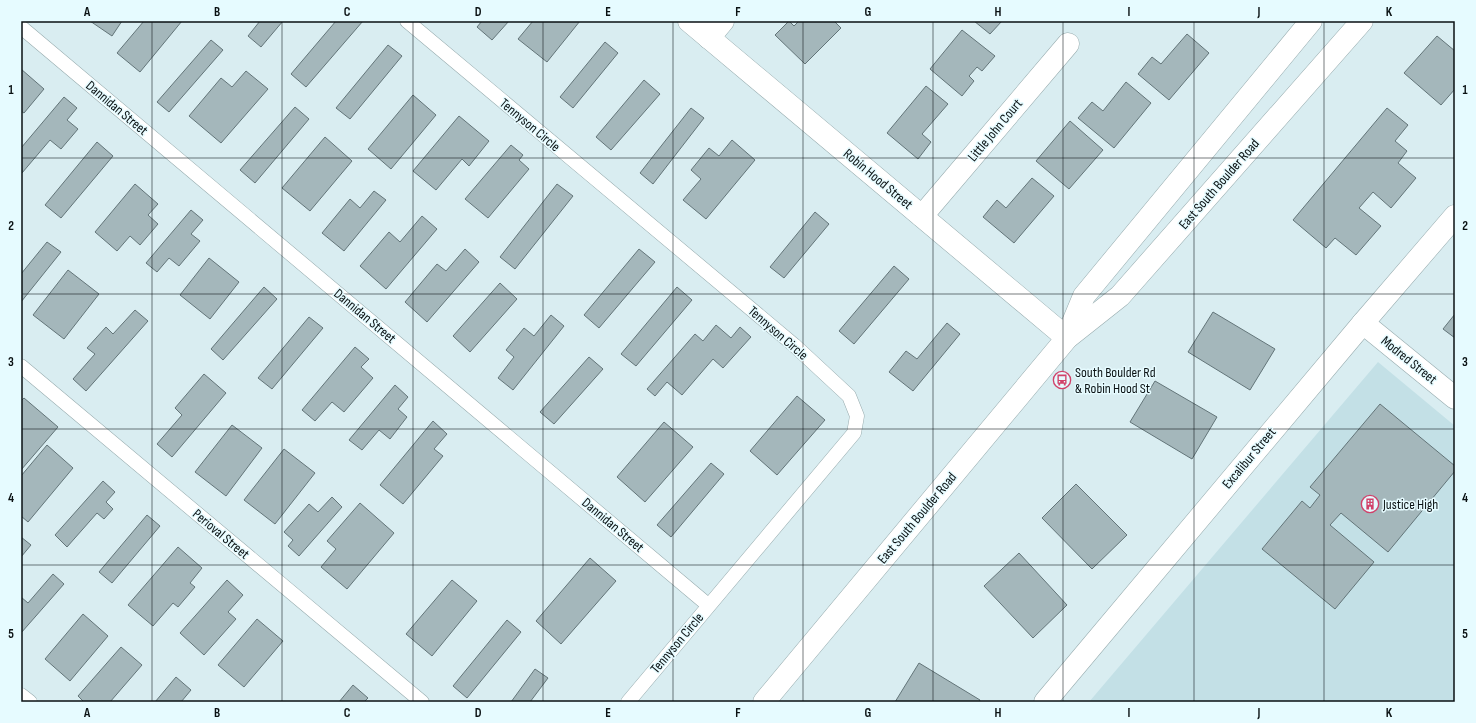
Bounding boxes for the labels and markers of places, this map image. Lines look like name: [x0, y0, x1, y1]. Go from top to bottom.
place label: South Boulder Rd & Robin Hood St: [1075, 364, 1156, 397]
bus stop icon: South Boulder Rd & Robin Hood St: [1052, 370, 1072, 390]
building icon: Justice High: [1360, 494, 1380, 514]
place label: Justice High: [1382, 496, 1438, 513]

